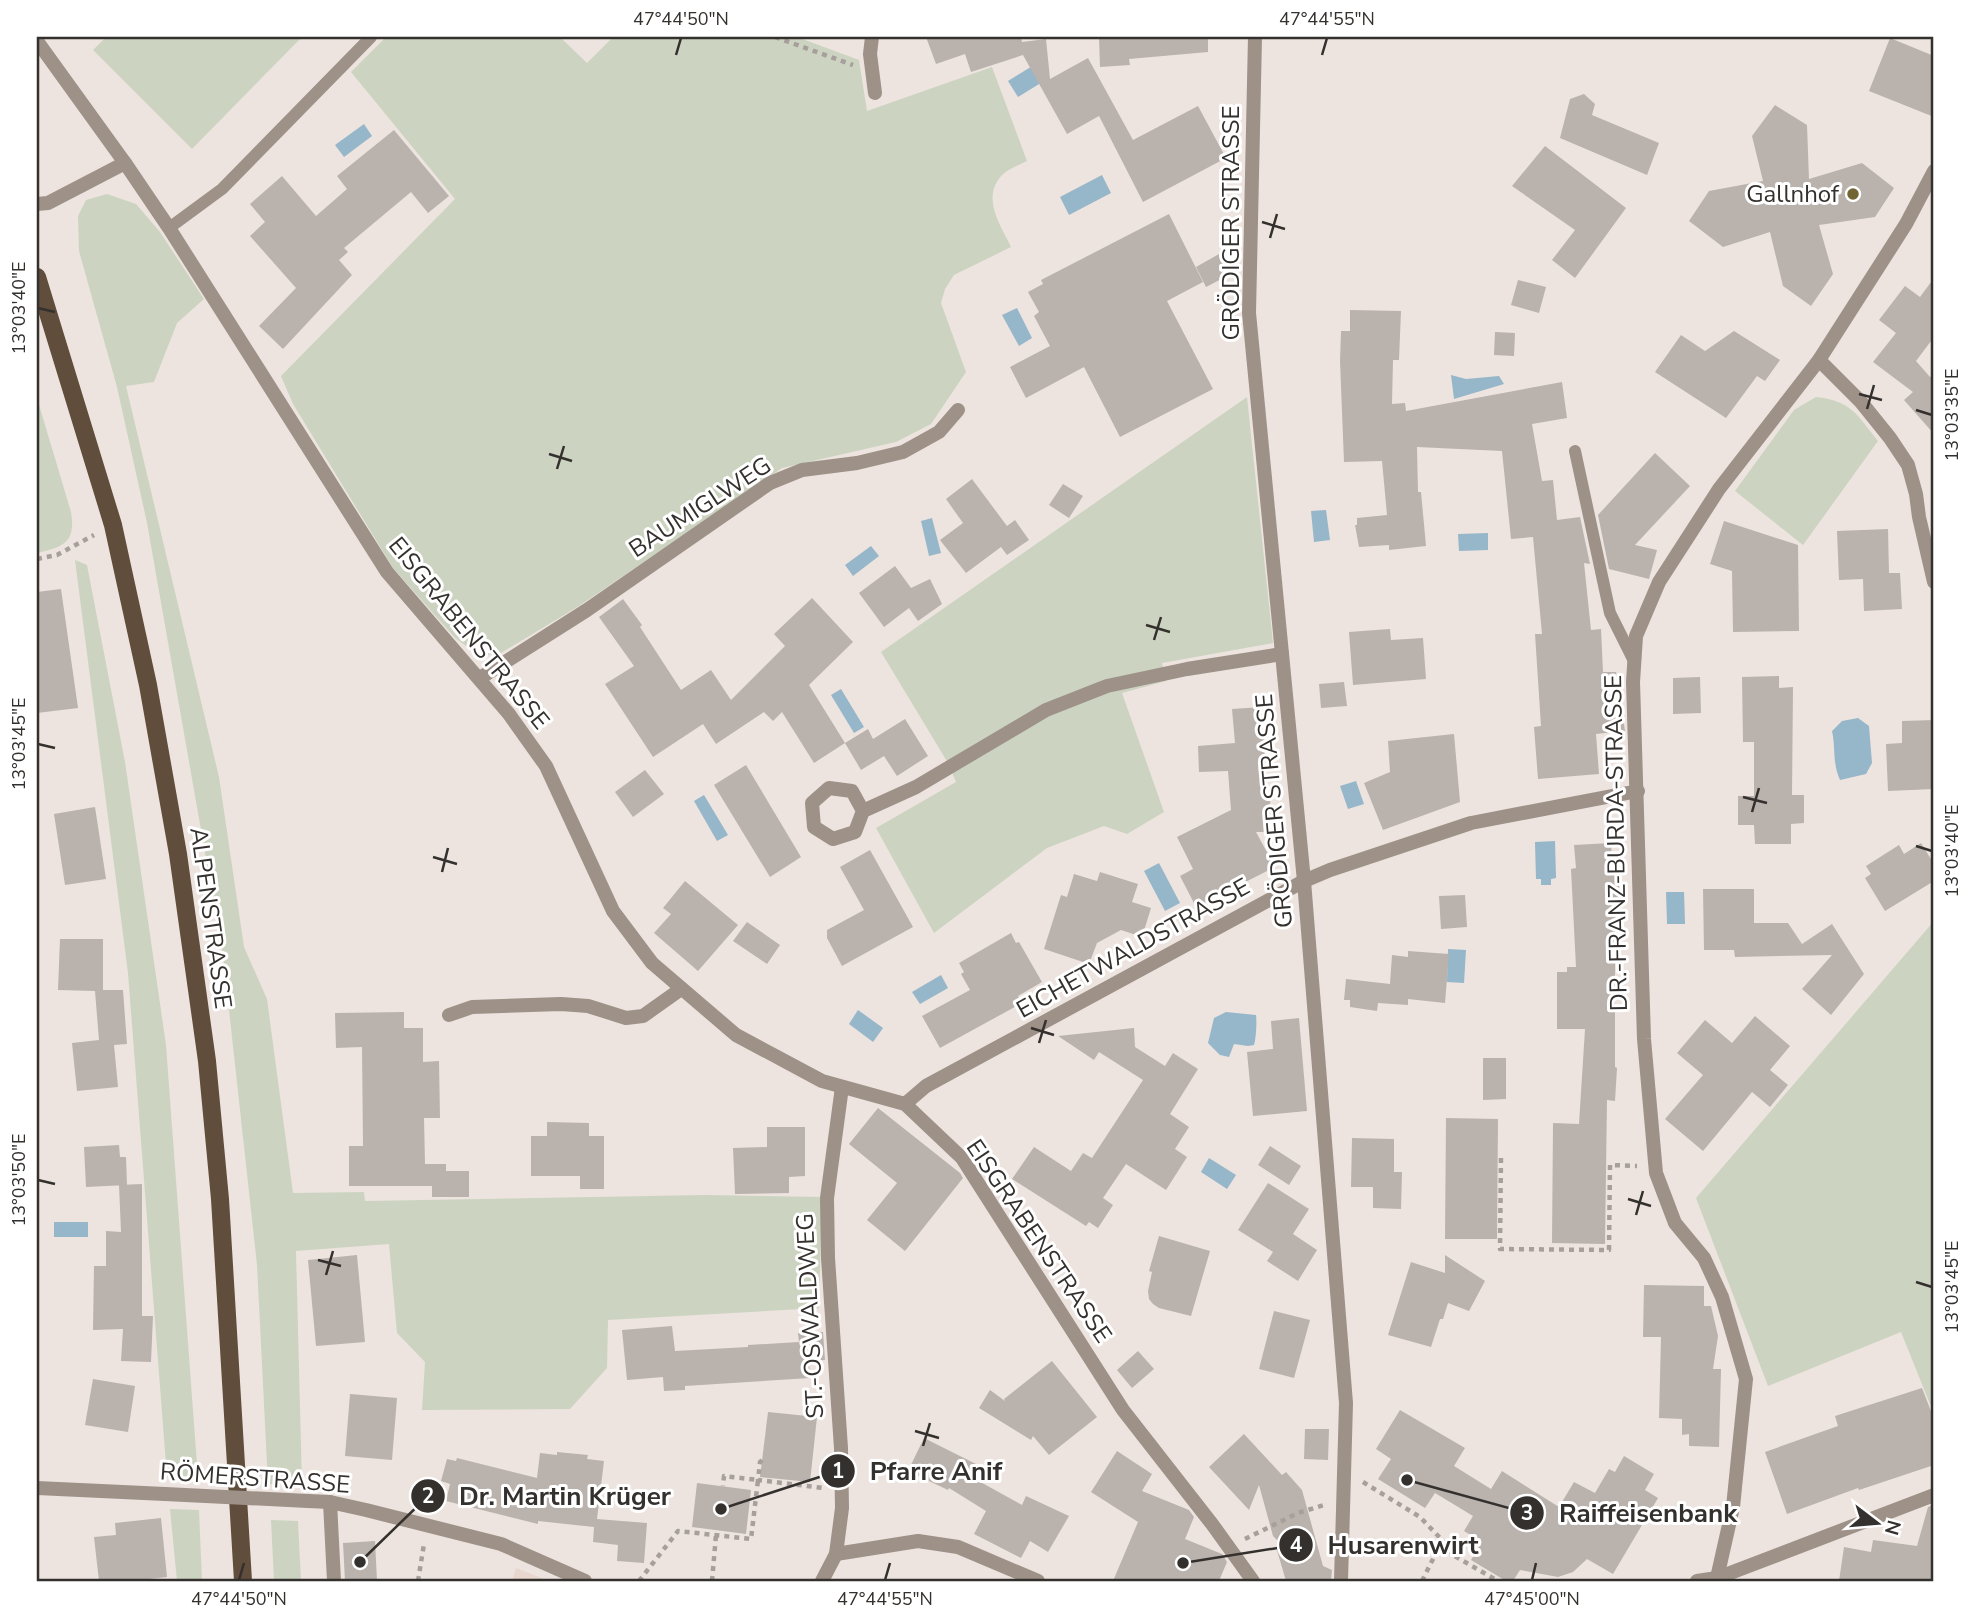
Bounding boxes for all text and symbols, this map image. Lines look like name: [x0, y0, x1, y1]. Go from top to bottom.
text: 47°44'50"N: [633, 7, 729, 31]
text: 47°44'55"N: [1279, 7, 1375, 31]
street label: GRÖDIGER STRASSE: [1215, 106, 1247, 340]
place label: Gallnhof: [1746, 178, 1840, 210]
marker: Gallnhof: [1845, 186, 1861, 202]
text: 13°03'40"E: [7, 262, 31, 355]
text: 13°03'35"E: [1940, 369, 1964, 462]
street label: BAUMIGLWEG: [623, 449, 777, 565]
street label: EISGRABENSTRASSE: [381, 530, 557, 736]
street label: DR.-FRANZ-BURDA-STRASSE: [1597, 675, 1635, 1011]
street label: GRÖDIGER STRASSE: [1248, 693, 1300, 929]
text: 13°03'45"E: [7, 698, 31, 791]
text: 13°03'40"E: [1940, 805, 1964, 898]
street label: ALPENSTRASSE: [182, 825, 240, 1011]
street label: EICHETWALDSTRASSE: [1011, 871, 1255, 1025]
street label: EISGRABENSTRASSE: [959, 1133, 1119, 1349]
text: 13°03'50"E: [7, 1134, 31, 1227]
street label: ST.-OSWALDWEG: [789, 1212, 831, 1420]
text: 13°03'45"E: [1940, 1241, 1964, 1334]
callout: Pfarre Anif: [821, 1447, 1016, 1494]
text: Pfarre Anif: [870, 1454, 1003, 1489]
street label: RÖMERSTRASSE: [159, 1455, 351, 1501]
text: 1: [832, 1457, 844, 1485]
callout: Dr. Martin Krüger: [410, 1473, 685, 1520]
text: Dr. Martin Krüger: [459, 1479, 672, 1514]
text: 2: [422, 1482, 434, 1510]
north arrow: [1842, 1488, 1912, 1558]
callout: Raiffeisenbank: [1510, 1489, 1751, 1536]
text: Raiffeisenbank: [1559, 1496, 1738, 1531]
text: 3: [1521, 1499, 1533, 1527]
text: N: [1878, 1517, 1907, 1538]
callout: Husarenwirt: [1278, 1522, 1492, 1569]
text: Husarenwirt: [1328, 1528, 1479, 1563]
text: 4: [1290, 1531, 1303, 1559]
text: 47°44'50"N: [191, 1587, 287, 1611]
text: 47°44'55"N: [837, 1587, 933, 1611]
text: 47°45'00"N: [1484, 1587, 1580, 1611]

